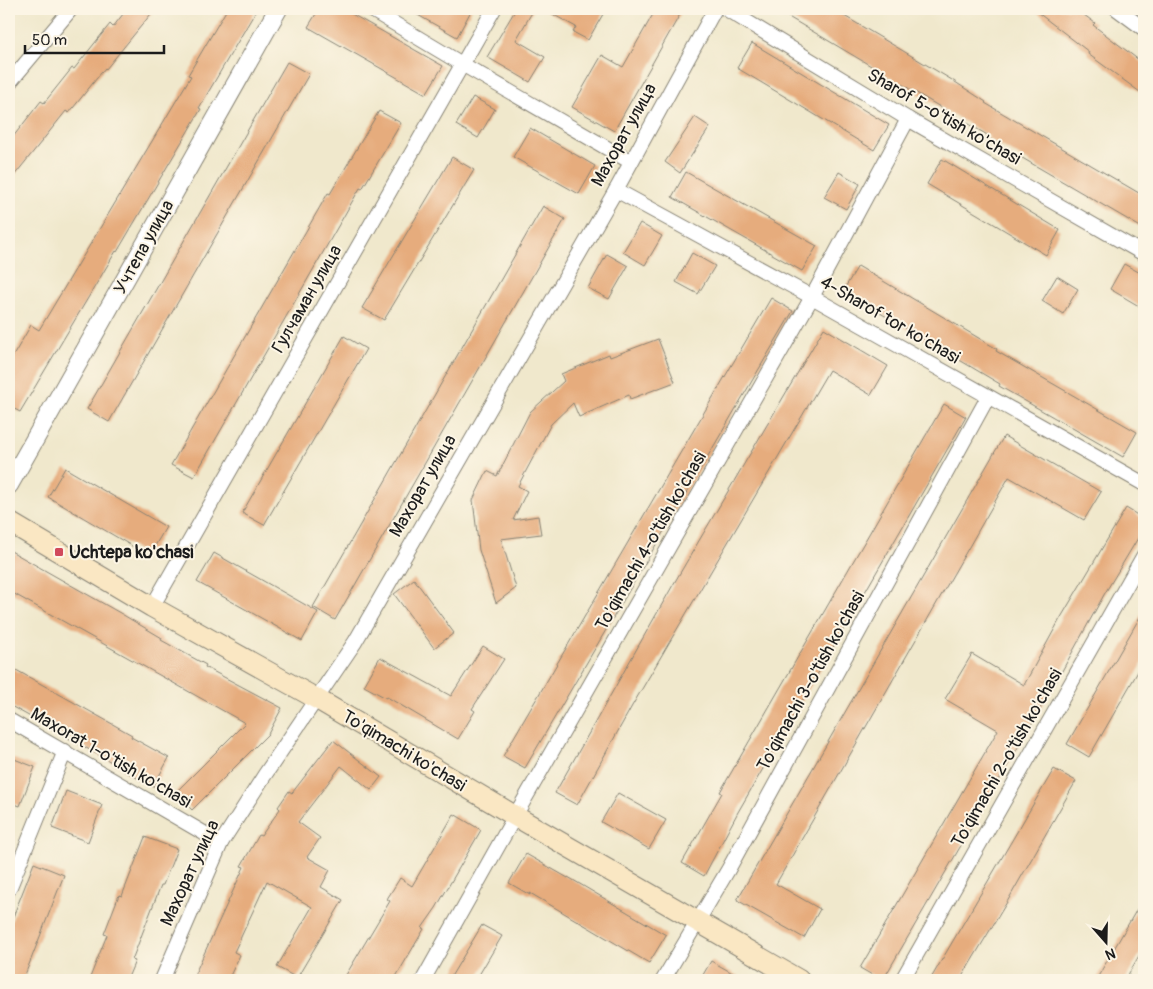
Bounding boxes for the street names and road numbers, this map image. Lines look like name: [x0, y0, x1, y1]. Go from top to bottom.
street label: Sharof 5-o'tish ko'chasi: [863, 64, 1025, 170]
street label: Махорат улица: [586, 79, 662, 191]
street label: Учтепа улица: [109, 196, 179, 298]
street label: Гулчаман улица: [267, 241, 347, 357]
street label: 4-Sharof tor ko'chasi: [816, 271, 964, 369]
street label: Махорат улица: [384, 431, 462, 541]
street label: To'qimachi 4-o'tish ko'chasi: [590, 447, 712, 635]
street label: To'qimachi 3-o'tish ko'chasi: [752, 587, 870, 775]
street label: To'qimachi 2-o'tish ko'chasi: [946, 665, 1068, 851]
street label: Maxorat 1-o'tish ko'chasi: [26, 703, 196, 813]
street label: To'qimachi ko'chasi: [338, 705, 470, 797]
street label: Махорат улица: [155, 816, 225, 930]

